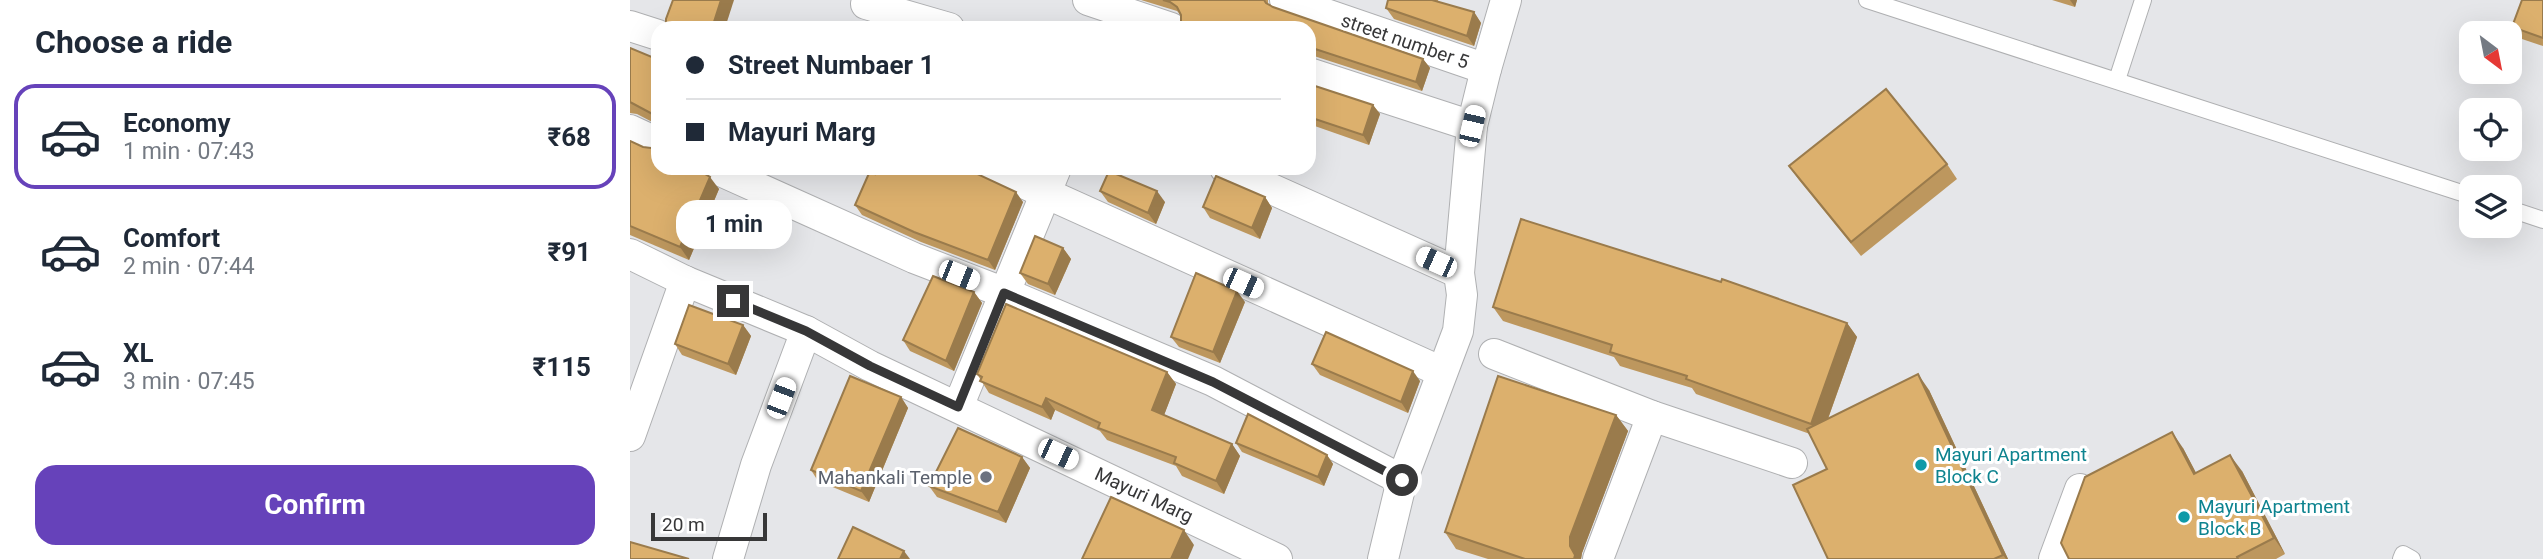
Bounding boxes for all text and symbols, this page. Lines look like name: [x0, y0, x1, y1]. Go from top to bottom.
street label: street number 5: [1338, 8, 1472, 74]
north arrow: [2459, 21, 2522, 84]
map controls: [2459, 21, 2522, 238]
text: Choose a ride: [35, 23, 232, 61]
text: Street Numbaer 1: [728, 50, 934, 80]
button: locate: [2459, 98, 2522, 161]
car: [1458, 103, 1487, 149]
icon: car: [39, 105, 102, 168]
text: Economy: [123, 108, 230, 138]
text: Mayuri Marg: [728, 117, 876, 147]
text: ₹68: [547, 122, 591, 152]
text: 1 min · 07:43: [123, 138, 255, 165]
button: layers: [2459, 175, 2522, 238]
callout: 1 min: [675, 200, 791, 248]
text: 1 min: [705, 211, 763, 238]
icon: car: [39, 220, 102, 283]
text: Comfort: [123, 223, 220, 253]
text: ₹91: [547, 237, 591, 267]
car: [1413, 244, 1460, 280]
text: 2 min · 07:44: [123, 253, 255, 280]
car: [936, 257, 983, 293]
car: [1220, 265, 1267, 301]
route end: [717, 285, 749, 317]
icon: car: [39, 335, 102, 398]
text: XL: [123, 338, 154, 368]
text: ₹115: [533, 352, 591, 382]
text: 3 min · 07:45: [123, 368, 255, 395]
car: [764, 375, 799, 421]
car: [1035, 436, 1082, 472]
place label: Mayuri Apartment Block C: [1935, 443, 2087, 488]
marker: Mayuri Apartment Block C: [1913, 457, 1929, 473]
street label: Mayuri Marg: [1091, 462, 1197, 528]
route start: [1386, 464, 1418, 496]
button: Confirm: [35, 465, 595, 545]
place label: Mahankali Temple: [818, 466, 972, 489]
marker: Mahankali Temple: [978, 469, 994, 485]
place label: Mayuri Apartment Block B: [2198, 495, 2350, 540]
marker: Mayuri Apartment Block B: [2176, 509, 2192, 525]
scale bar: [651, 510, 766, 542]
text: 20 m: [662, 513, 705, 536]

